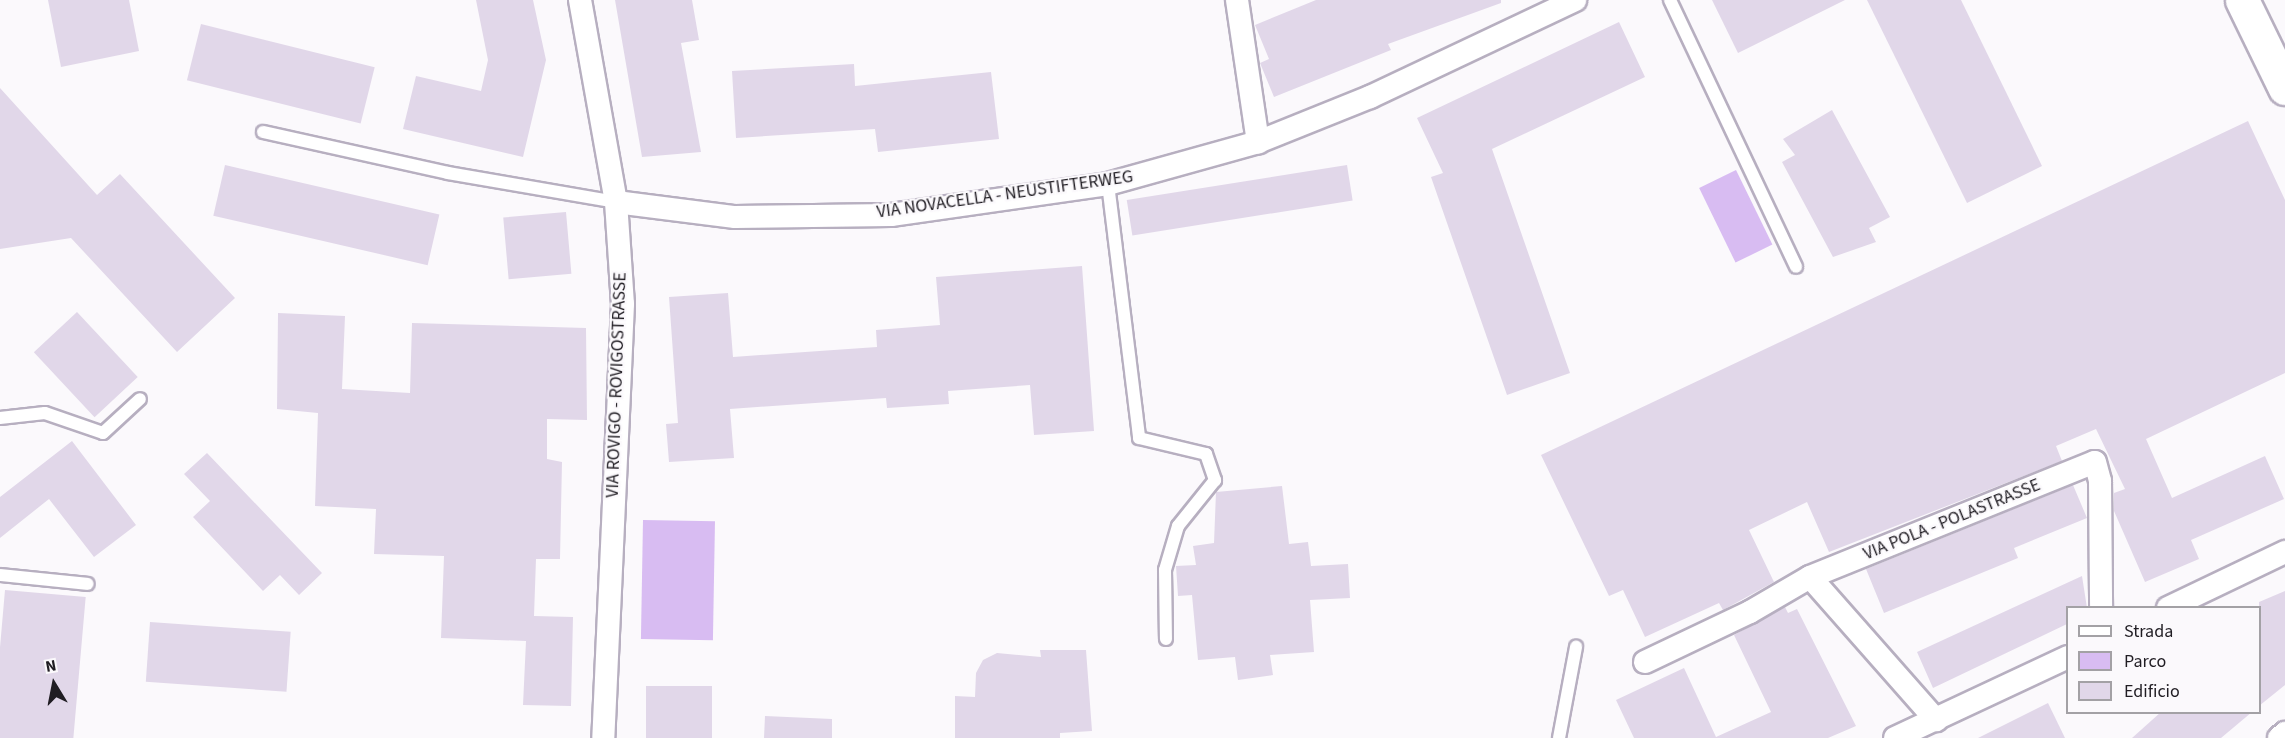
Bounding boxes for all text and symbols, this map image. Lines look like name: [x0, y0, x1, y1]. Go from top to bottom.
street label: VIA NOVACELLA - NEUSTIFTERWEG: [875, 166, 1135, 224]
street label: VIA ROVIGO - ROVIGOSTRASSE: [602, 272, 632, 498]
street label: VIA POLA - POLASTRASSE: [1860, 475, 2044, 565]
legend: [2066, 606, 2261, 714]
text: Strada: [2124, 619, 2173, 644]
text: Parco: [2124, 649, 2166, 674]
north arrow: [24, 654, 84, 714]
text: N: [44, 655, 58, 678]
text: Edificio: [2124, 679, 2180, 704]

